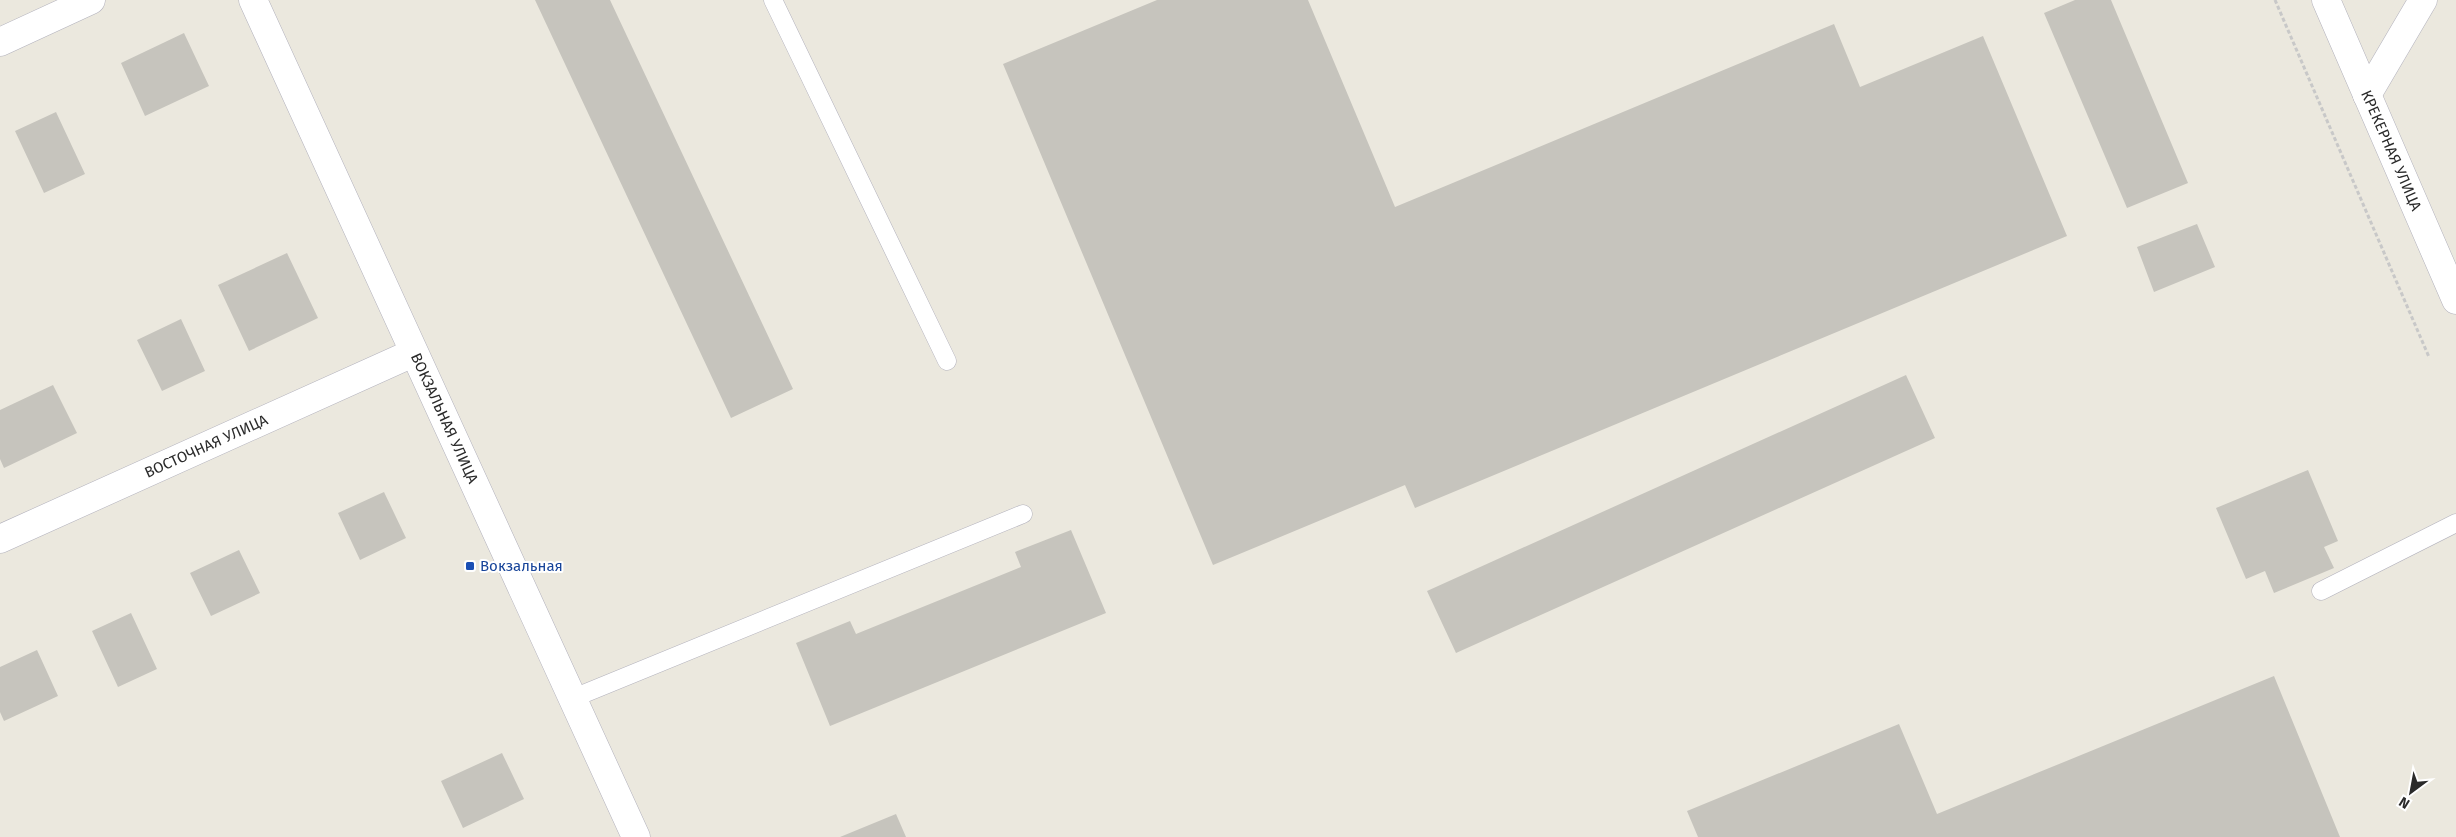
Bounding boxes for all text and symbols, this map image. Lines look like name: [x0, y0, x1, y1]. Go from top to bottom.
street label: КРЕКЕРНАЯ УЛИЦА: [2357, 87, 2425, 214]
street label: ВОКЗАЛЬНАЯ УЛИЦА: [407, 350, 482, 487]
street label: ВОСТОЧНАЯ УЛИЦА: [142, 411, 271, 482]
place label: Вокзальная: [480, 557, 563, 575]
marker: Вокзальная: [464, 560, 476, 572]
north arrow: [2386, 767, 2436, 817]
text: N: [2396, 793, 2413, 812]

